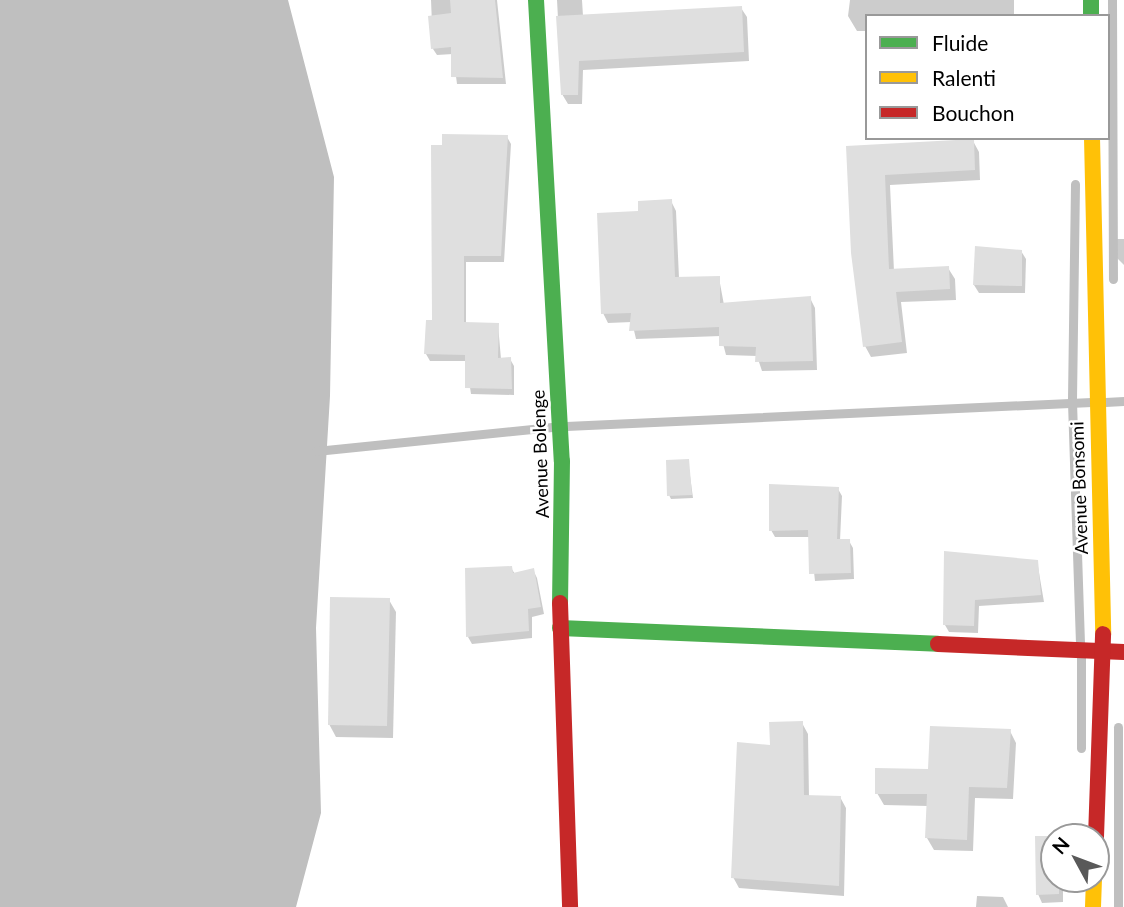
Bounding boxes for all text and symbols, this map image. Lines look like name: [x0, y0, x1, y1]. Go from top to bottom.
legend: [865, 14, 1110, 140]
text: Fluide: [932, 30, 988, 55]
text: Ralenti: [932, 65, 996, 90]
text: Bouchon: [932, 100, 1014, 125]
street label: Avenue Bolenge: [527, 389, 553, 519]
street label: Avenue Bonsomi: [1066, 421, 1092, 555]
north arrow: [1040, 823, 1110, 893]
text: N: [1047, 832, 1074, 858]

